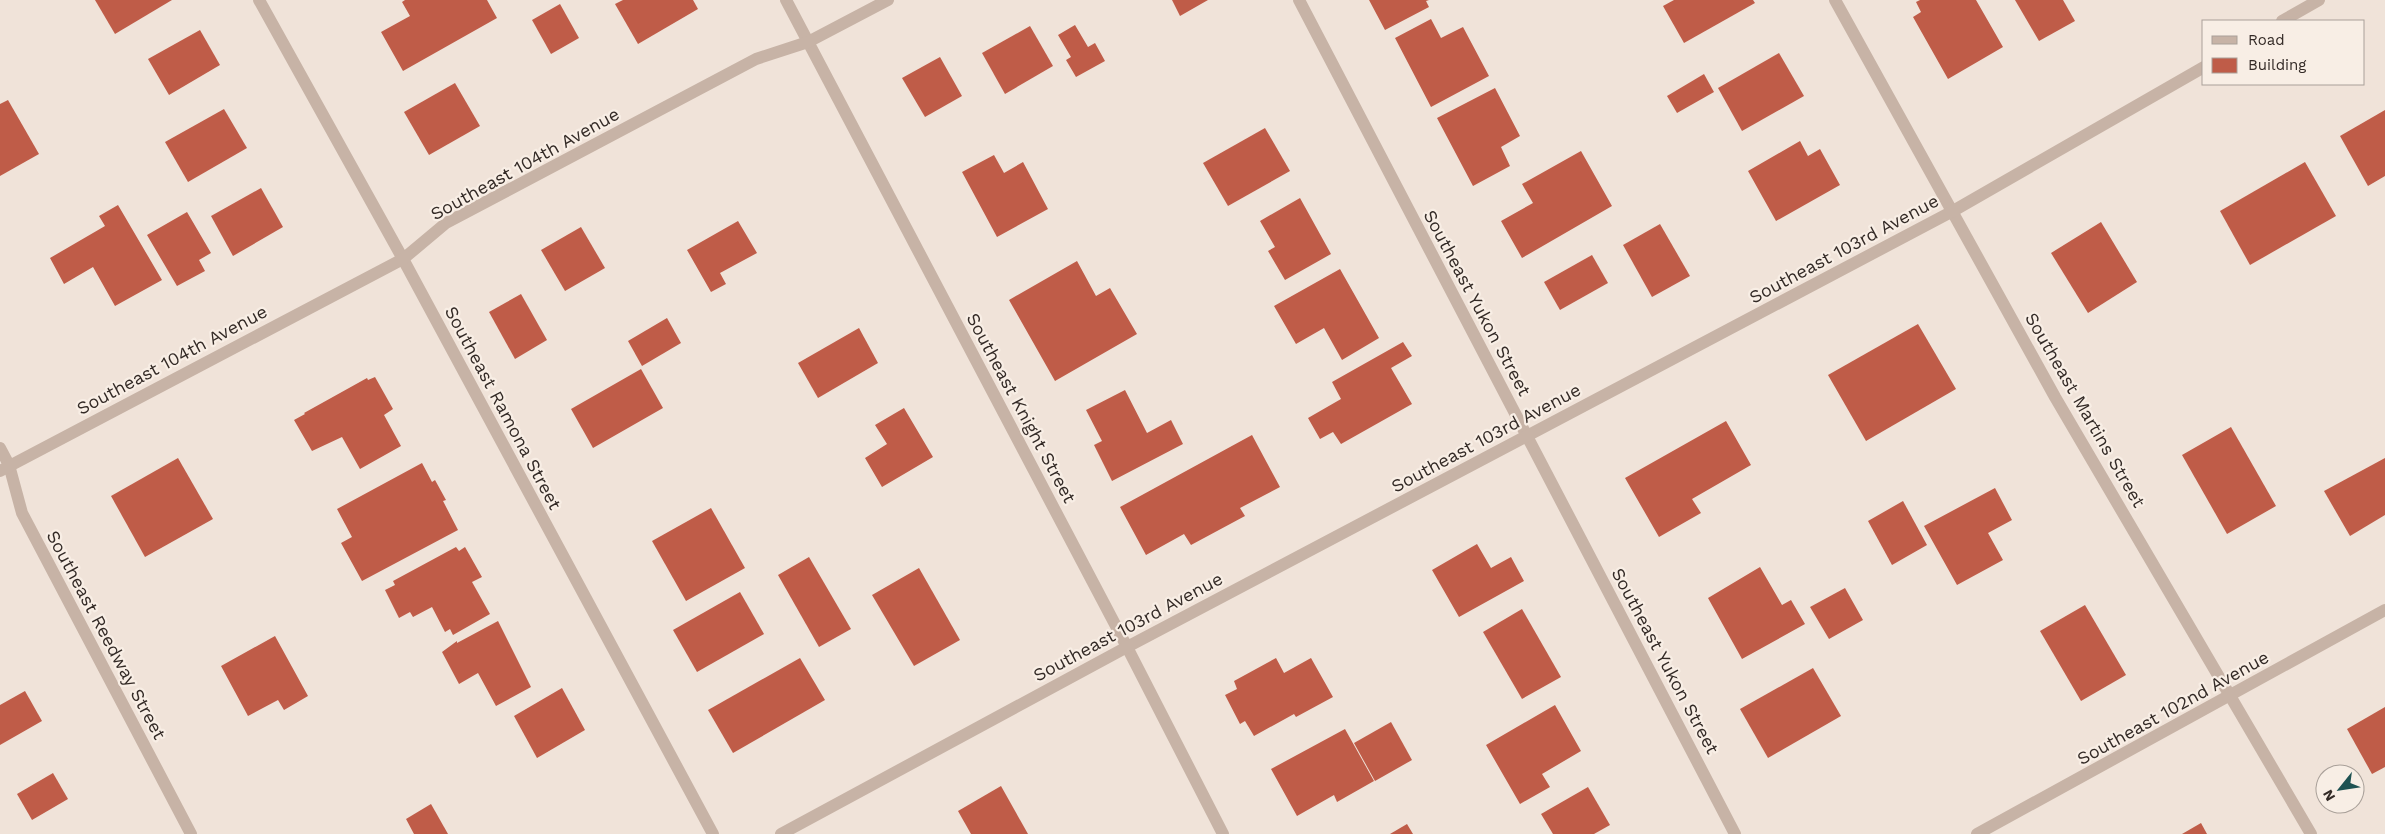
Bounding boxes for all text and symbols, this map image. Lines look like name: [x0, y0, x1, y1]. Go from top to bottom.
legend: [2202, 20, 2365, 85]
text: Road: [2248, 31, 2285, 49]
text: Building: [2248, 56, 2306, 74]
street label: Southeast 104th Avenue: [427, 103, 623, 224]
street label: Southeast 103rd Avenue: [1746, 190, 1942, 307]
street label: Southeast Yukon Street: [1419, 206, 1536, 400]
street label: Southeast 104th Avenue: [73, 300, 271, 419]
street label: Southeast Ramona Street: [441, 303, 566, 513]
street label: Southeast Knight Street: [962, 309, 1081, 507]
street label: Southeast Martins Street: [2021, 309, 2150, 511]
street label: Southeast 103rd Avenue: [1388, 379, 1584, 496]
street label: Southeast Reedway Street: [42, 527, 171, 743]
street label: Southeast Yukon Street: [1607, 564, 1724, 758]
street label: Southeast 103rd Avenue: [1030, 568, 1226, 685]
street label: Southeast 102nd Avenue: [2073, 646, 2272, 769]
north arrow: [2315, 764, 2365, 814]
text: N: [2319, 787, 2338, 804]

